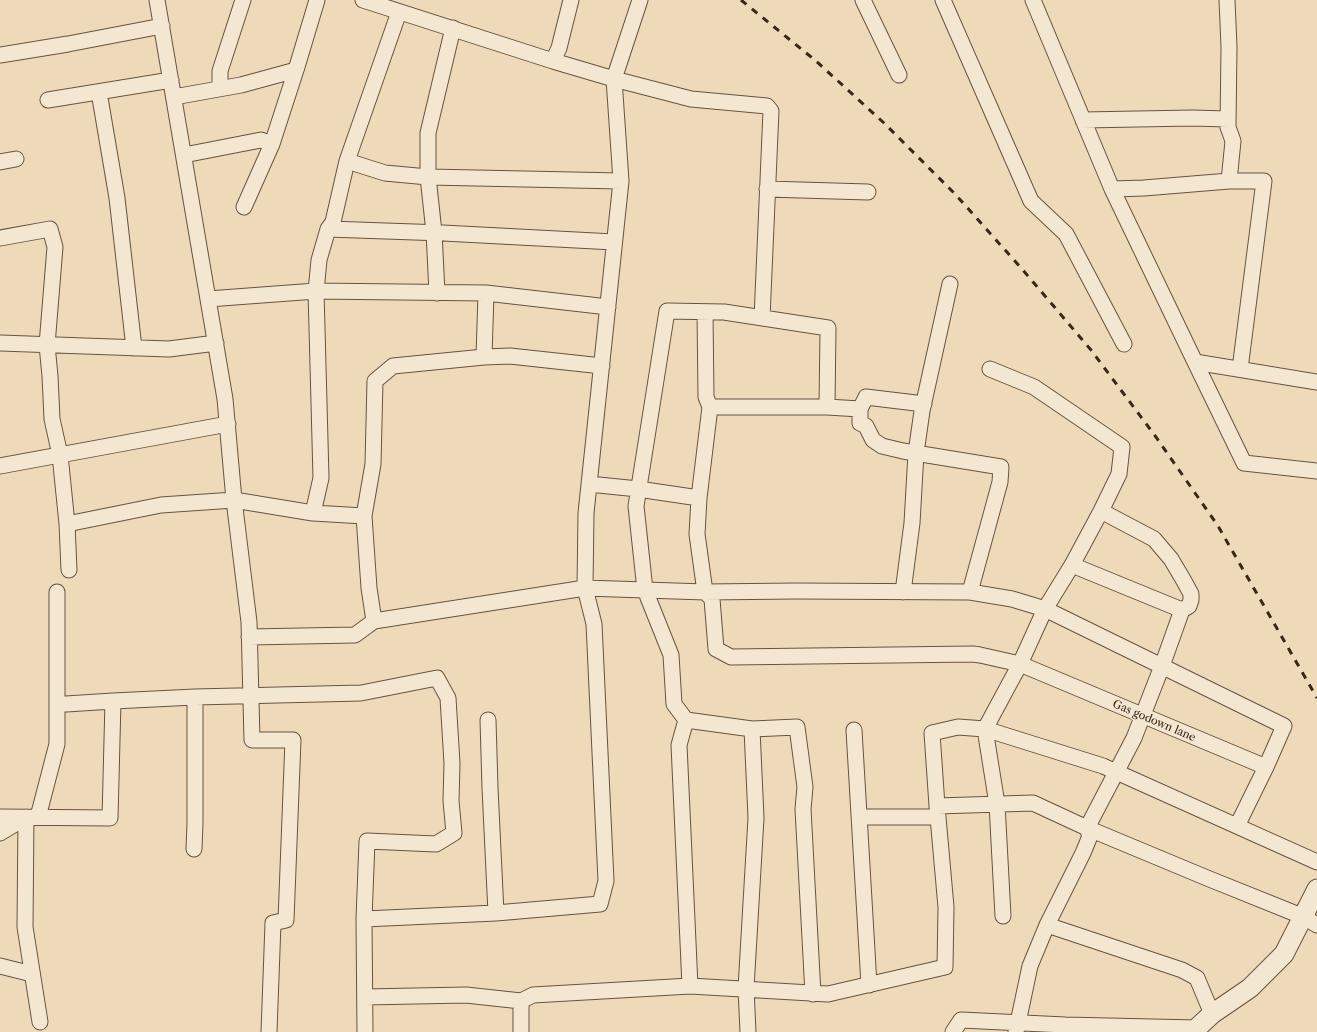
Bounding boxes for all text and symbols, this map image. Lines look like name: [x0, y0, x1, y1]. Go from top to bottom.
street label: Gas godown lane: [1110, 698, 1198, 744]

